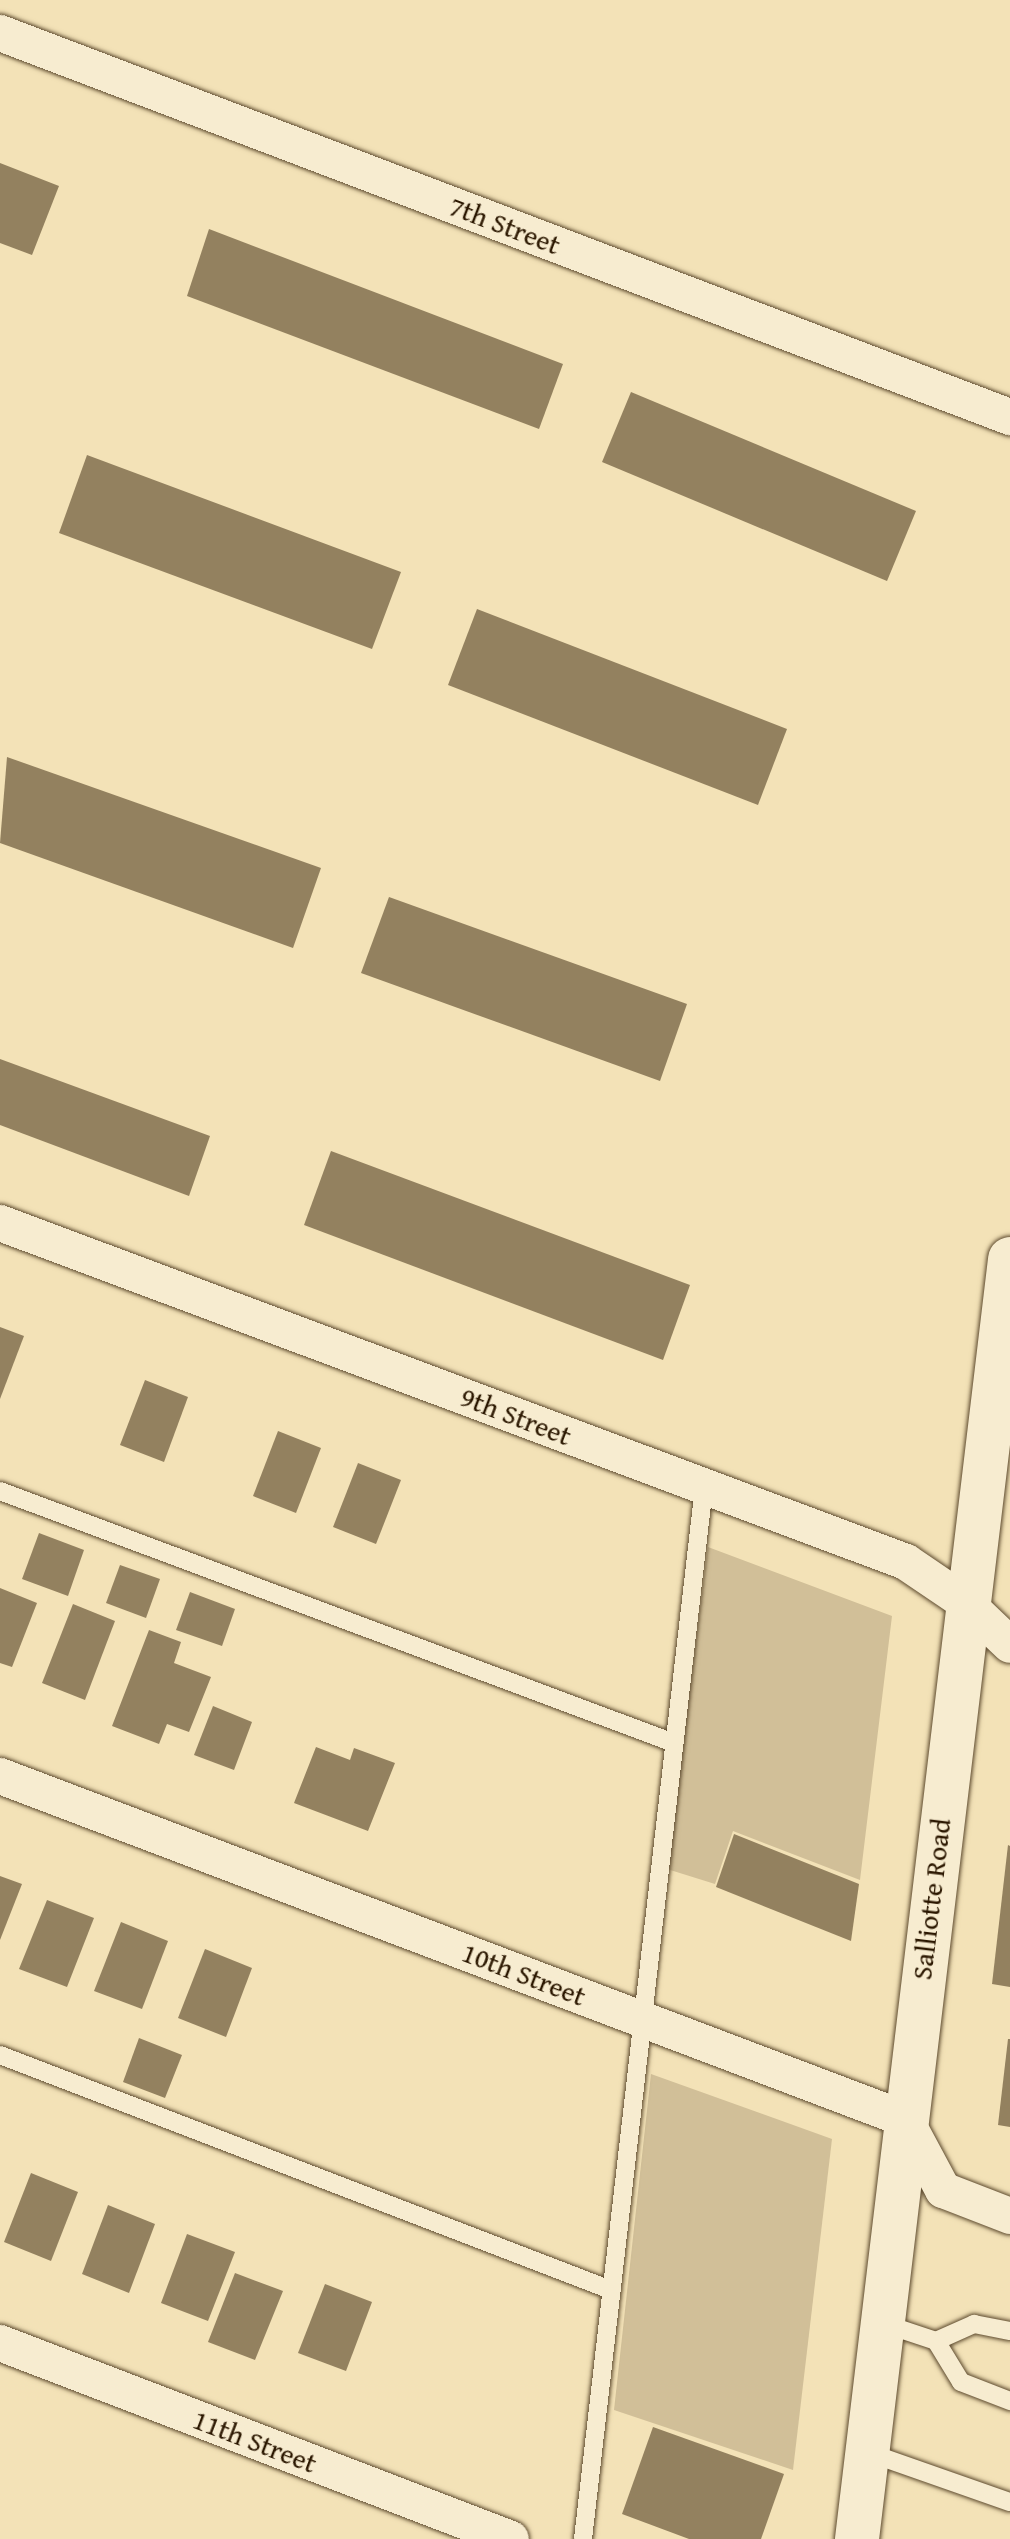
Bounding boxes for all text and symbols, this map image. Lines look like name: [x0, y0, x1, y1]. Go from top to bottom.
street label: 7th Street: [445, 189, 565, 261]
street label: 9th Street: [456, 1380, 576, 1452]
street label: Salliotte Road: [904, 1816, 958, 1982]
street label: 10th Street: [457, 1935, 591, 2013]
street label: 11th Street: [188, 2402, 322, 2480]

